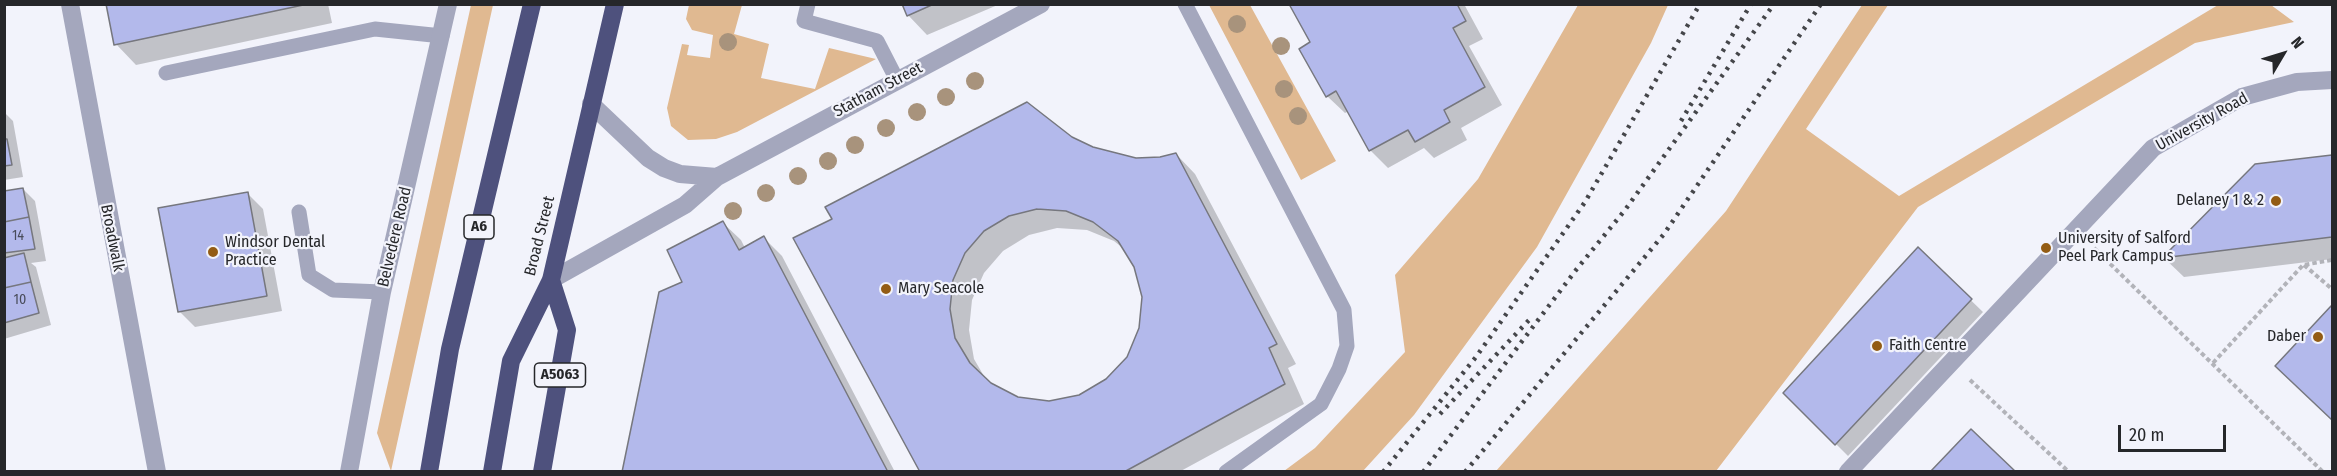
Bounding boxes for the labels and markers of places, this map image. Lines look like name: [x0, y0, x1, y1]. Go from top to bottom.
place label: Delaney 1 & 2: [2176, 191, 2264, 211]
marker: Delaney 1 & 2: [2269, 194, 2283, 208]
place label: University of Salford Peel Park Campus: [2058, 229, 2191, 267]
place label: Windsor Dental Practice: [225, 233, 325, 271]
marker: University of Salford Peel Park Campus: [2039, 241, 2053, 255]
marker: Windsor Dental Practice: [206, 245, 220, 259]
place label: Mary Seacole: [898, 279, 984, 299]
marker: Mary Seacole: [879, 282, 893, 296]
place label: Daber: [2267, 327, 2306, 347]
marker: Daber: [2311, 330, 2325, 344]
place label: Faith Centre: [1889, 336, 1967, 356]
marker: Faith Centre: [1870, 339, 1884, 353]

